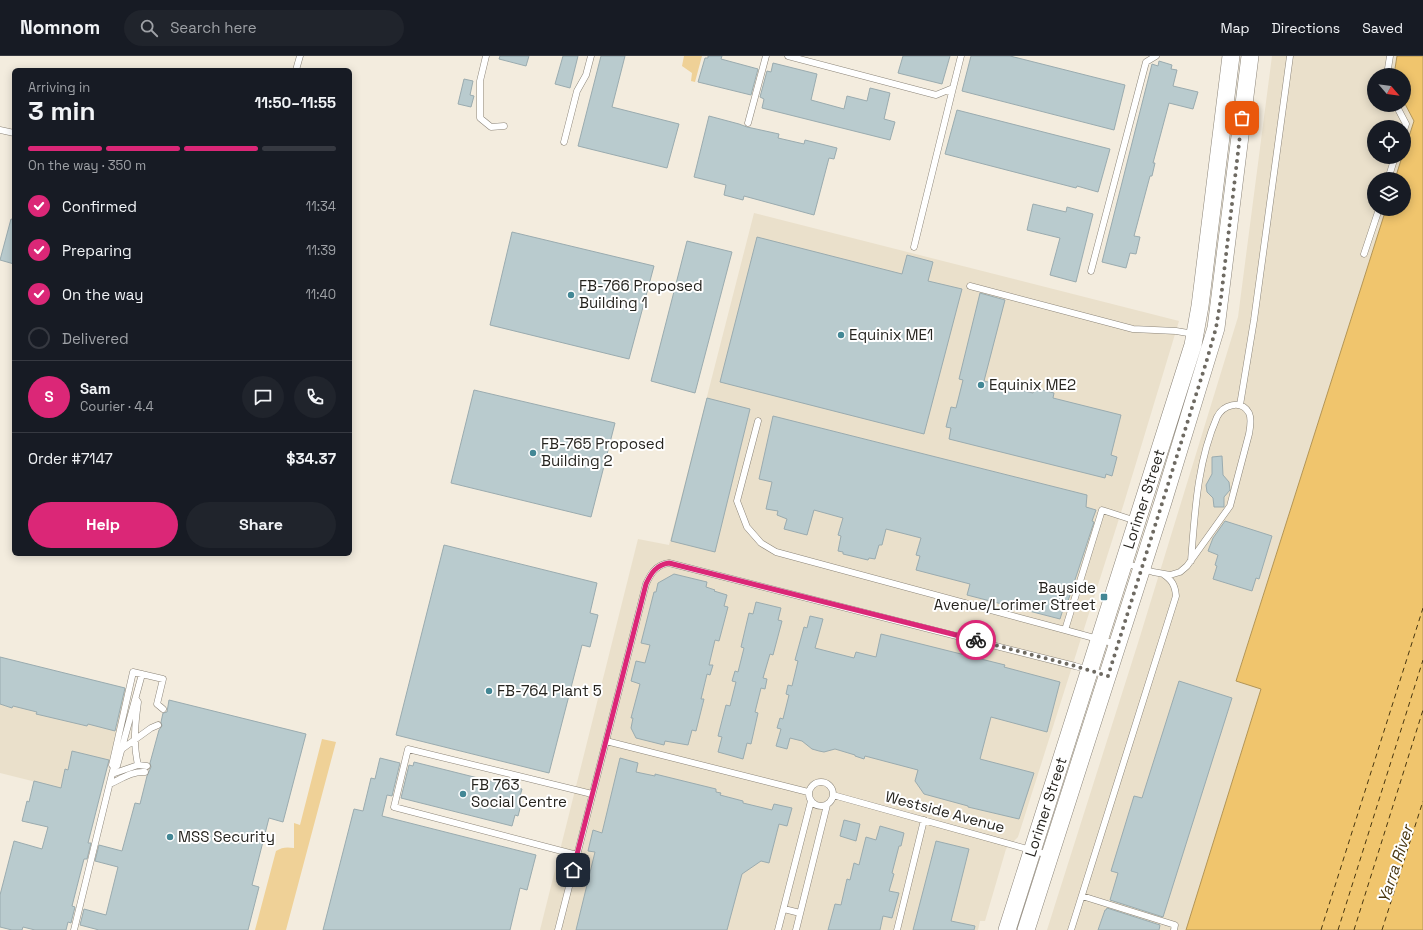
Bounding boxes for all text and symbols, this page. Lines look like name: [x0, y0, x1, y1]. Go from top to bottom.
search box: [124, 10, 404, 46]
text: Nomnom: [20, 15, 100, 40]
icon: search: [138, 17, 160, 39]
text: Search here: [170, 18, 257, 37]
text: Map: [1220, 19, 1250, 37]
text: Directions: [1272, 19, 1340, 37]
text: Saved: [1362, 19, 1403, 37]
north arrow: [1367, 68, 1411, 112]
map controls: [1367, 68, 1411, 216]
text: Arriving in: [28, 79, 90, 96]
text: 11:50–11:55: [254, 93, 336, 112]
text: 3 min: [28, 94, 96, 128]
pin: [1225, 101, 1259, 135]
icon: bag: [1231, 107, 1253, 129]
button: locate: [1367, 120, 1411, 164]
text: On the way · 350 m: [28, 157, 146, 174]
button: layers: [1367, 172, 1411, 216]
icon: check: [28, 195, 50, 217]
text: Confirmed: [62, 197, 137, 216]
text: 11:34: [306, 198, 336, 215]
icon: check: [28, 239, 50, 261]
text: Preparing: [62, 241, 132, 260]
text: 11:39: [306, 242, 336, 259]
place label: FB-766 Proposed Building 1: [579, 276, 703, 312]
icon: check: [28, 283, 50, 305]
text: On the way: [62, 285, 143, 304]
text: 11:40: [305, 286, 336, 303]
marker: FB-766 Proposed Building 1: [566, 290, 576, 300]
place label: Equinix ME1: [849, 325, 933, 344]
text: Delivered: [62, 329, 129, 348]
marker: Equinix ME1: [836, 330, 846, 340]
place label: Equinix ME2: [989, 375, 1076, 394]
button: chat: [242, 376, 284, 418]
button: phone: [294, 376, 336, 418]
text: Sam: [80, 379, 111, 398]
marker: Equinix ME2: [976, 380, 986, 390]
text: S: [44, 387, 54, 406]
text: Courier · 4.4: [80, 398, 154, 415]
place label: FB-765 Proposed Building 2: [541, 434, 664, 470]
street label: Lorimer Street: [1118, 446, 1169, 551]
marker: FB-765 Proposed Building 2: [528, 448, 538, 458]
text: Order #7147: [28, 449, 113, 468]
text: $34.37: [286, 449, 336, 468]
button: Help: [28, 502, 178, 548]
button: Share: [186, 502, 336, 548]
place label: Bayside Avenue/Lorimer Street: [934, 578, 1096, 614]
marker: Bayside Avenue/Lorimer Street: [1099, 592, 1109, 602]
courier: [956, 620, 996, 660]
icon: bike: [965, 629, 987, 651]
place label: FB-764 Plant 5: [497, 681, 602, 700]
marker: FB-764 Plant 5: [484, 686, 494, 696]
street label: Lorimer Street: [1020, 754, 1071, 859]
place label: FB 763 Social Centre: [471, 775, 567, 811]
street label: Westside Avenue: [883, 786, 1007, 837]
marker: FB 763 Social Centre: [458, 789, 468, 799]
water label: Yarra River: [1373, 821, 1419, 906]
place label: MSS Security: [178, 827, 275, 846]
marker: MSS Security: [165, 832, 175, 842]
pin: [556, 853, 590, 887]
icon: home: [562, 859, 584, 881]

